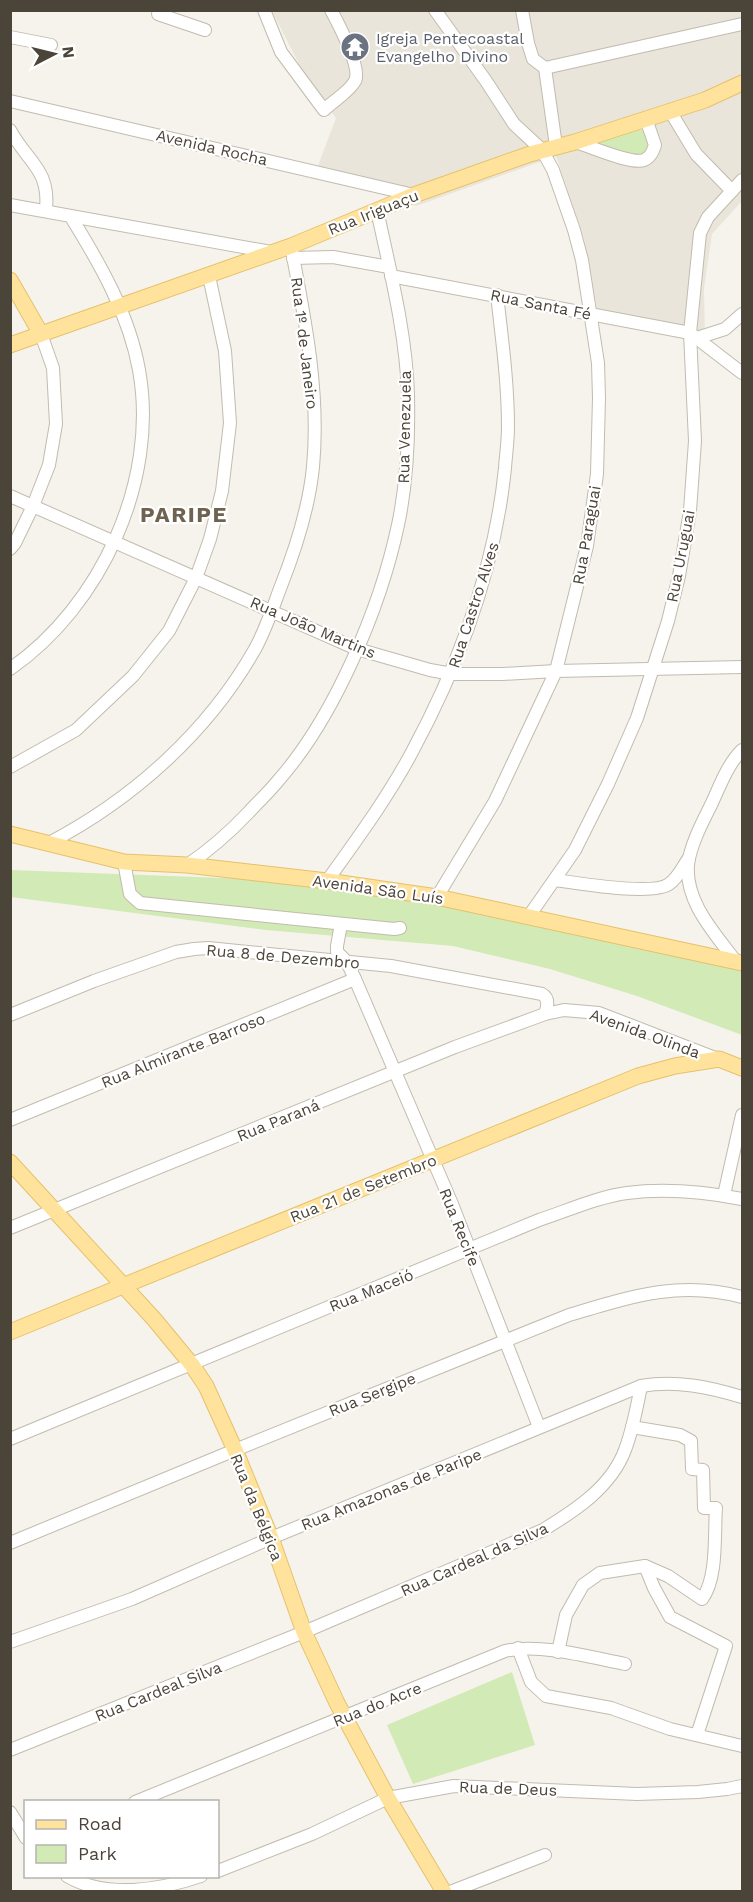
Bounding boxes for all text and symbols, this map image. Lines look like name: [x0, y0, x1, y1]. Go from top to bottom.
north arrow: [24, 24, 84, 84]
place label: Igreja Pentecoastal Evangelho Divino: [376, 29, 524, 66]
temple icon: Igreja Pentecoastal Evangelho Divino: [339, 31, 371, 63]
text: N: [58, 45, 79, 59]
street label: Avenida Rocha: [154, 125, 269, 170]
street label: Rua Iriguaçu: [325, 186, 421, 239]
street label: Rua 1º de Janeiro: [287, 276, 322, 410]
street label: Rua Santa Fé: [489, 285, 593, 324]
street label: Rua Venezuela: [394, 370, 415, 484]
street label: Rua Paraguai: [568, 484, 605, 586]
district label: PARIPE: [140, 502, 228, 527]
street label: Rua Uruguai: [662, 508, 699, 604]
street label: Rua Castro Alves: [444, 540, 503, 671]
street label: Rua João Martins: [247, 592, 379, 663]
street label: Avenida São Luís: [311, 871, 445, 908]
street label: Rua 8 de Dezembro: [205, 940, 361, 973]
street label: Avenida Olinda: [587, 1005, 703, 1062]
street label: Rua Almirante Barroso: [98, 1009, 268, 1092]
street label: Rua Paraná: [234, 1095, 322, 1146]
street label: Rua 21 de Setembro: [287, 1150, 439, 1227]
street label: Rua Recife: [435, 1185, 484, 1269]
street label: Rua Maceió: [326, 1265, 416, 1316]
street label: Rua Sergipe: [326, 1368, 418, 1421]
street label: Rua Amazonas de Paripe: [298, 1444, 484, 1534]
street label: Rua da Bélgica: [226, 1451, 287, 1564]
street label: Rua Cardeal da Silva: [398, 1518, 551, 1601]
street label: Rua Cardeal Silva: [92, 1657, 224, 1726]
street label: Rua do Acre: [330, 1678, 424, 1731]
street label: Rua de Deus: [459, 1777, 557, 1800]
legend: [24, 1800, 219, 1878]
text: Road: [78, 1813, 122, 1834]
text: Park: [78, 1843, 117, 1864]

